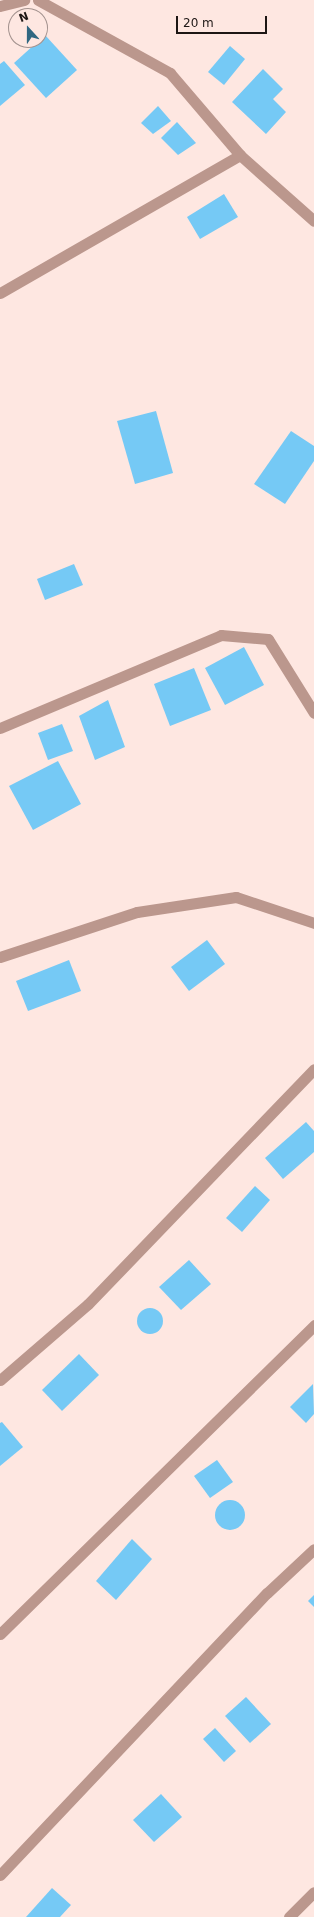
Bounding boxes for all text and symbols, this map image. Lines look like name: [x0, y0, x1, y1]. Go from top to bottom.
north arrow: [8, 8, 48, 48]
scale bar: [178, 8, 269, 34]
text: N: [17, 10, 31, 25]
text: 20 m: [183, 16, 214, 30]

